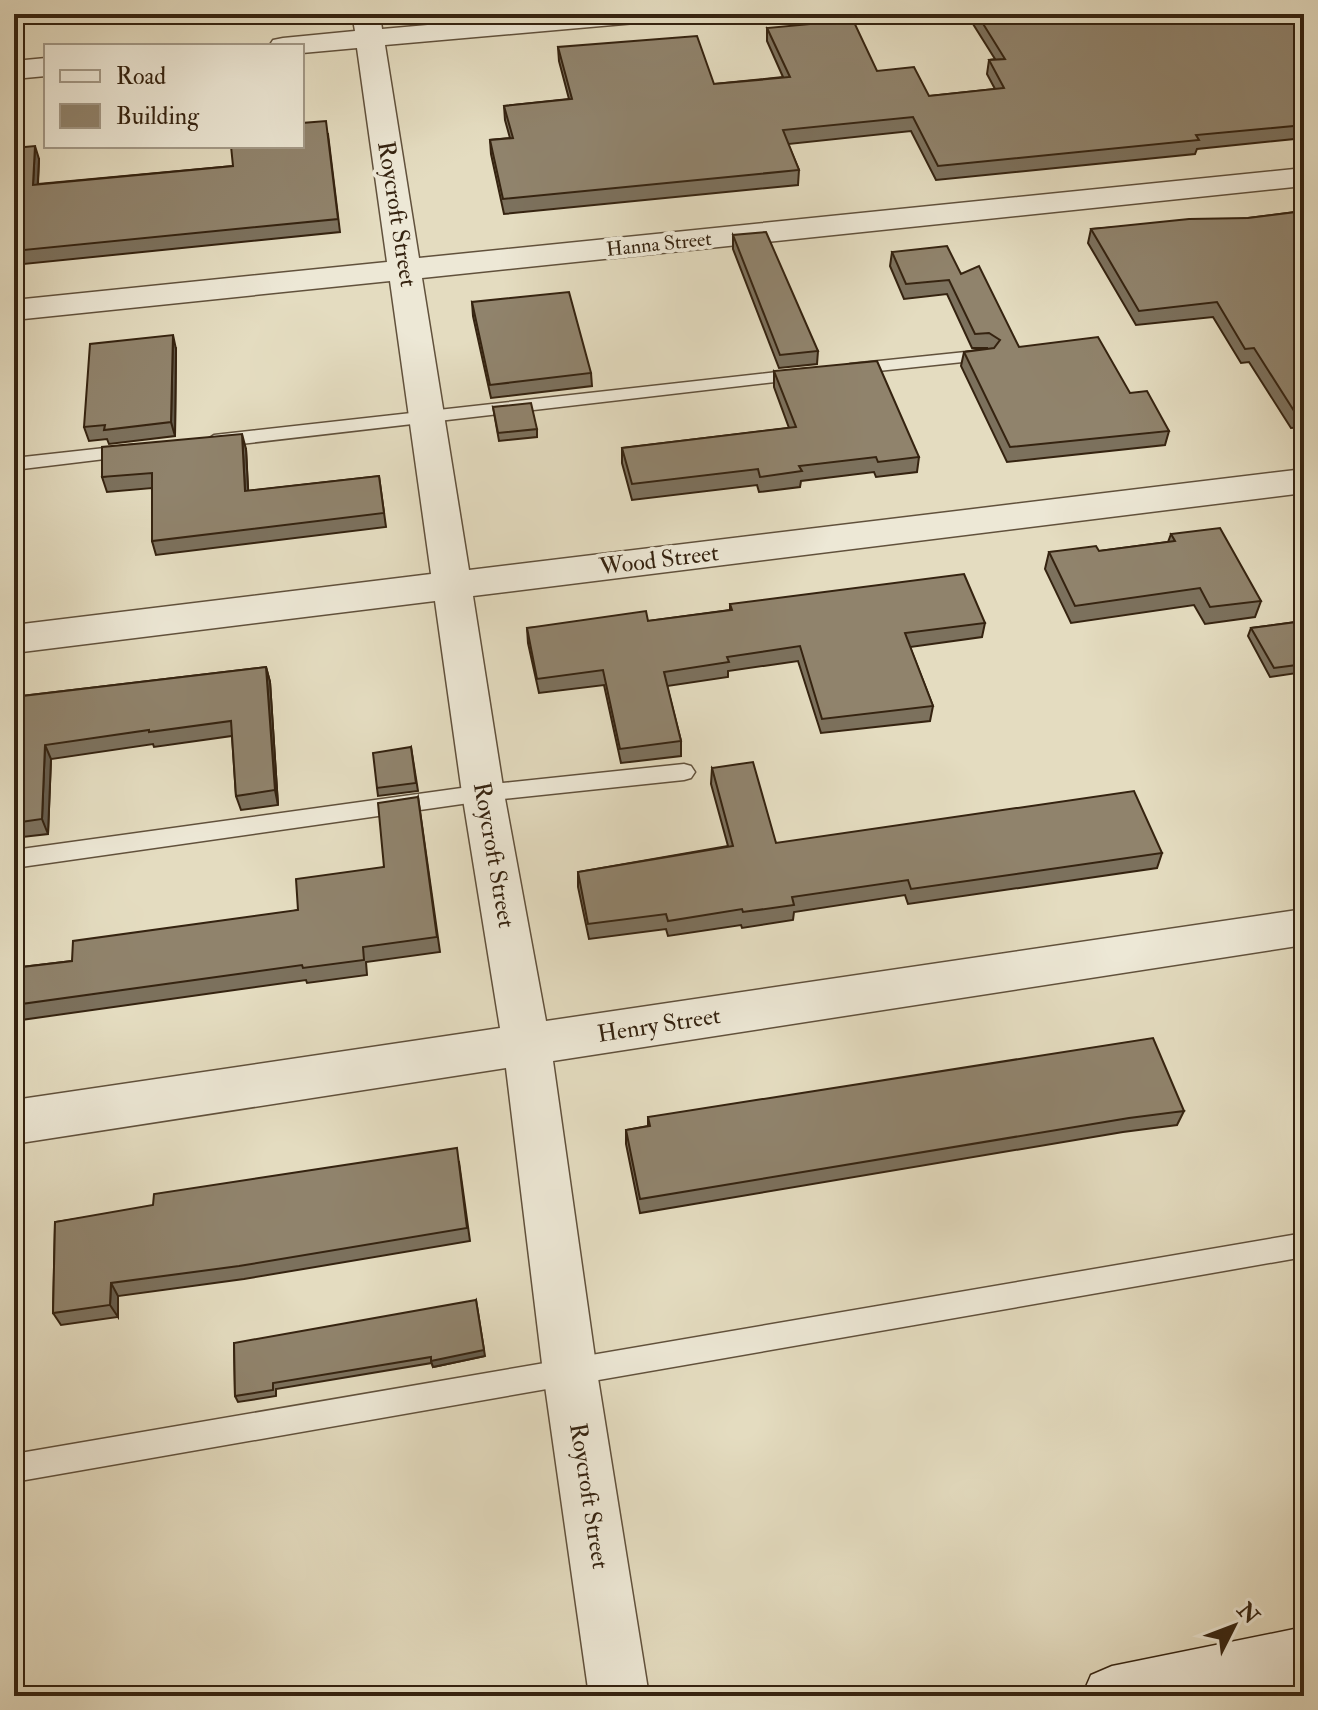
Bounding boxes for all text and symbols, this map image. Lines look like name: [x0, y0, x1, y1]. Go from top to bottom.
legend: [44, 44, 304, 148]
text: Road: [116, 61, 166, 92]
text: Building: [116, 101, 200, 132]
street label: Roycroft Street: [370, 139, 424, 289]
street label: Hanna Street: [605, 226, 713, 262]
street label: Wood Street: [597, 537, 721, 583]
street label: Roycroft Street: [466, 780, 522, 930]
street label: Henry Street: [595, 1000, 723, 1050]
street label: Roycroft Street: [562, 1421, 616, 1571]
north arrow: [1194, 1586, 1274, 1666]
text: N: [1230, 1596, 1265, 1630]

